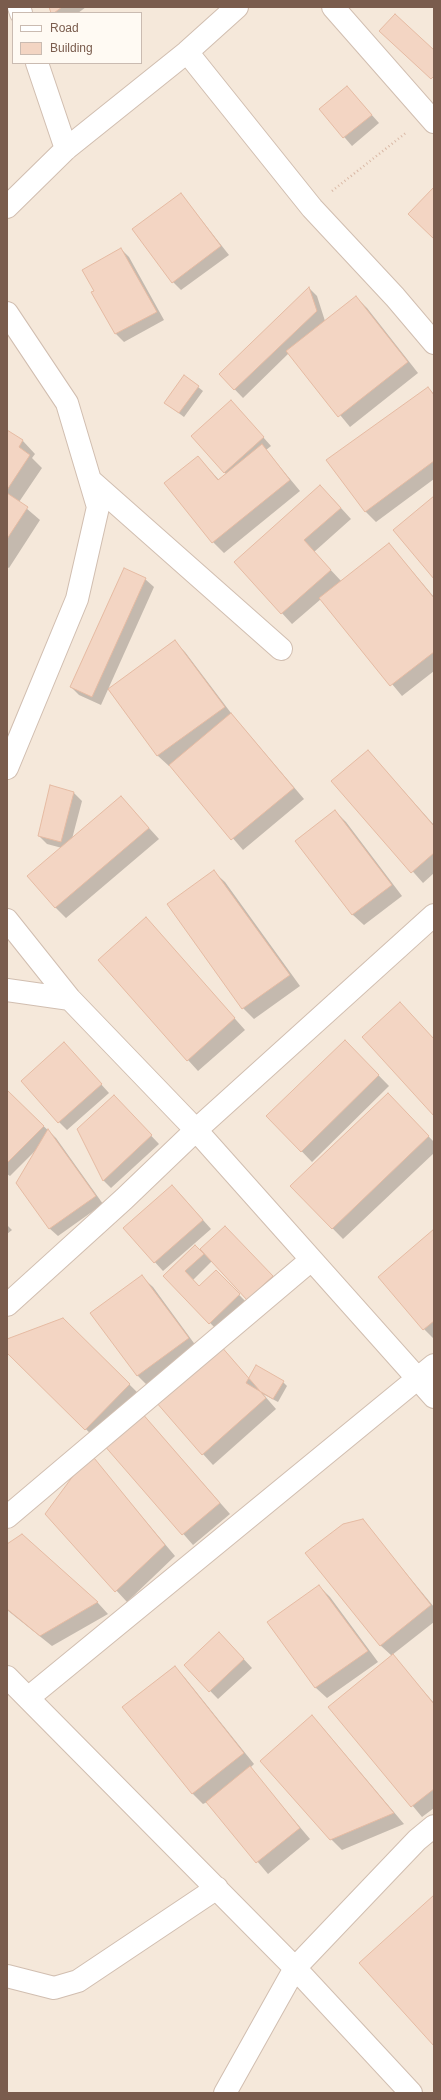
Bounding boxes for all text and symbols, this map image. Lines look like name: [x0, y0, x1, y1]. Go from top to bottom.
legend: [12, 12, 142, 64]
text: Road: [50, 21, 79, 35]
text: Building: [50, 41, 93, 55]

